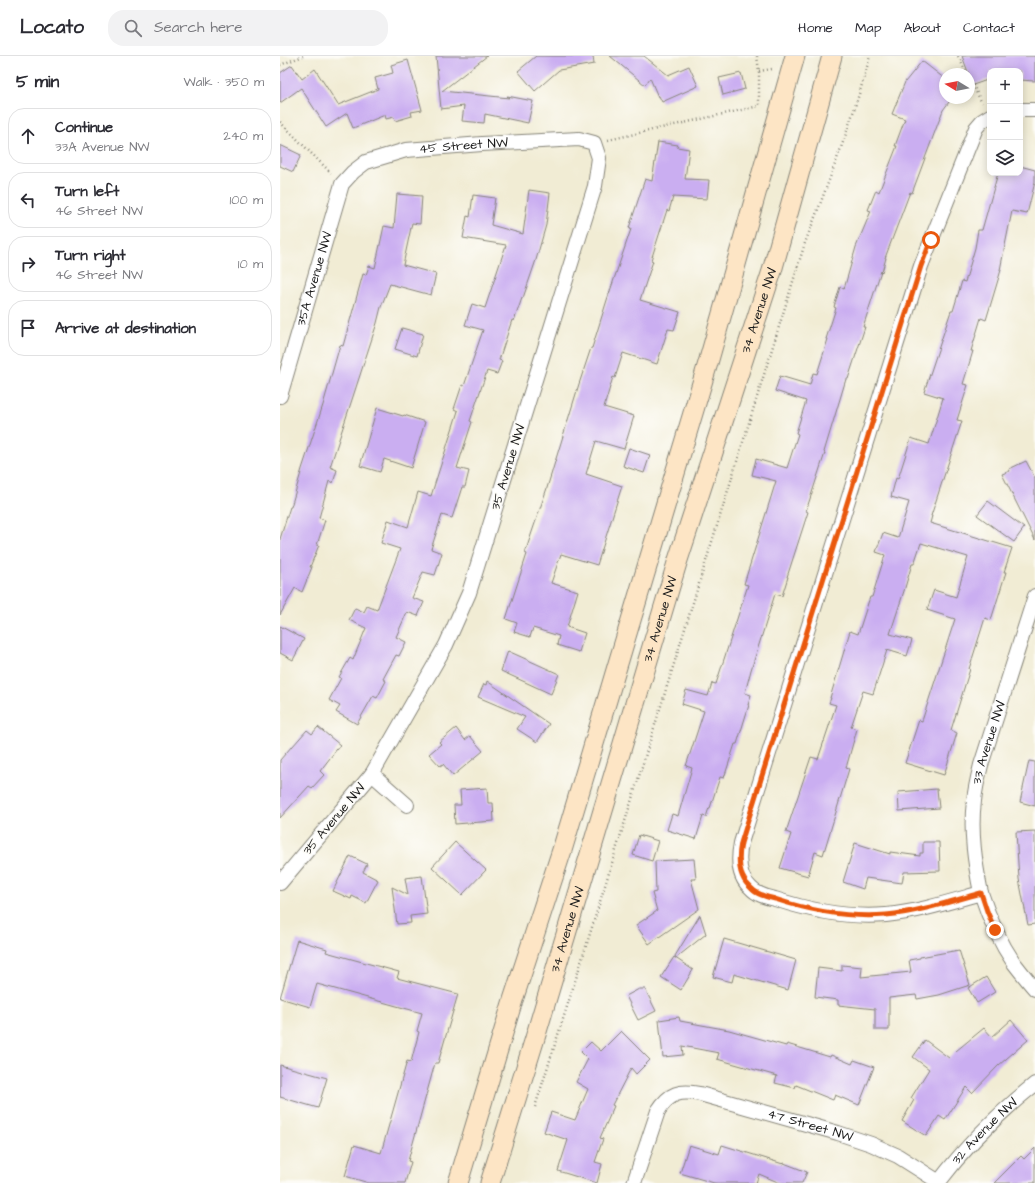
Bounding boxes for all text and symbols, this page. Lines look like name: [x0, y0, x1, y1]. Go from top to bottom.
search box: [108, 10, 388, 46]
text: Locato: [20, 14, 84, 41]
icon: search: [122, 17, 144, 39]
text: Search here: [154, 17, 242, 38]
text: Home: [798, 18, 833, 38]
text: Map: [855, 18, 881, 38]
text: About: [903, 18, 941, 38]
text: Contact: [963, 18, 1015, 38]
north arrow: [939, 68, 975, 104]
map controls: [987, 68, 1023, 176]
button: +: [987, 68, 1023, 104]
text: 5 min: [16, 70, 59, 94]
text: Walk · 350 m: [184, 73, 264, 91]
button: −: [987, 104, 1023, 140]
text: Continue: [55, 117, 113, 138]
icon: ahead: [17, 125, 39, 147]
text: 240 m: [223, 127, 263, 145]
street label: 45 Street NW: [418, 134, 509, 158]
text: 33A Avenue NW: [55, 138, 150, 156]
button: layers: [987, 140, 1023, 176]
text: Turn left: [55, 181, 119, 202]
icon: left: [17, 189, 39, 211]
text: 100 m: [230, 191, 263, 209]
text: 46 Street NW: [55, 202, 143, 220]
street label: 35A Avenue NW: [292, 229, 337, 328]
route start: [922, 231, 940, 249]
text: Turn right: [55, 245, 126, 266]
icon: right: [17, 253, 39, 275]
text: 10 m: [238, 255, 263, 273]
street label: 34 Avenue NW: [737, 265, 782, 356]
text: 46 Street NW: [55, 266, 143, 284]
icon: arrive: [17, 317, 39, 339]
text: Arrive at destination: [55, 318, 196, 339]
street label: 35 Avenue NW: [486, 421, 530, 512]
street label: 34 Avenue NW: [639, 573, 682, 664]
street label: 33 Avenue NW: [968, 698, 1010, 786]
street label: 35 Avenue NW: [299, 779, 370, 859]
street label: 34 Avenue NW: [546, 884, 589, 975]
route end: [986, 921, 1004, 939]
street label: 32 Avenue NW: [948, 1093, 1022, 1168]
street label: 47 Street NW: [766, 1105, 856, 1147]

